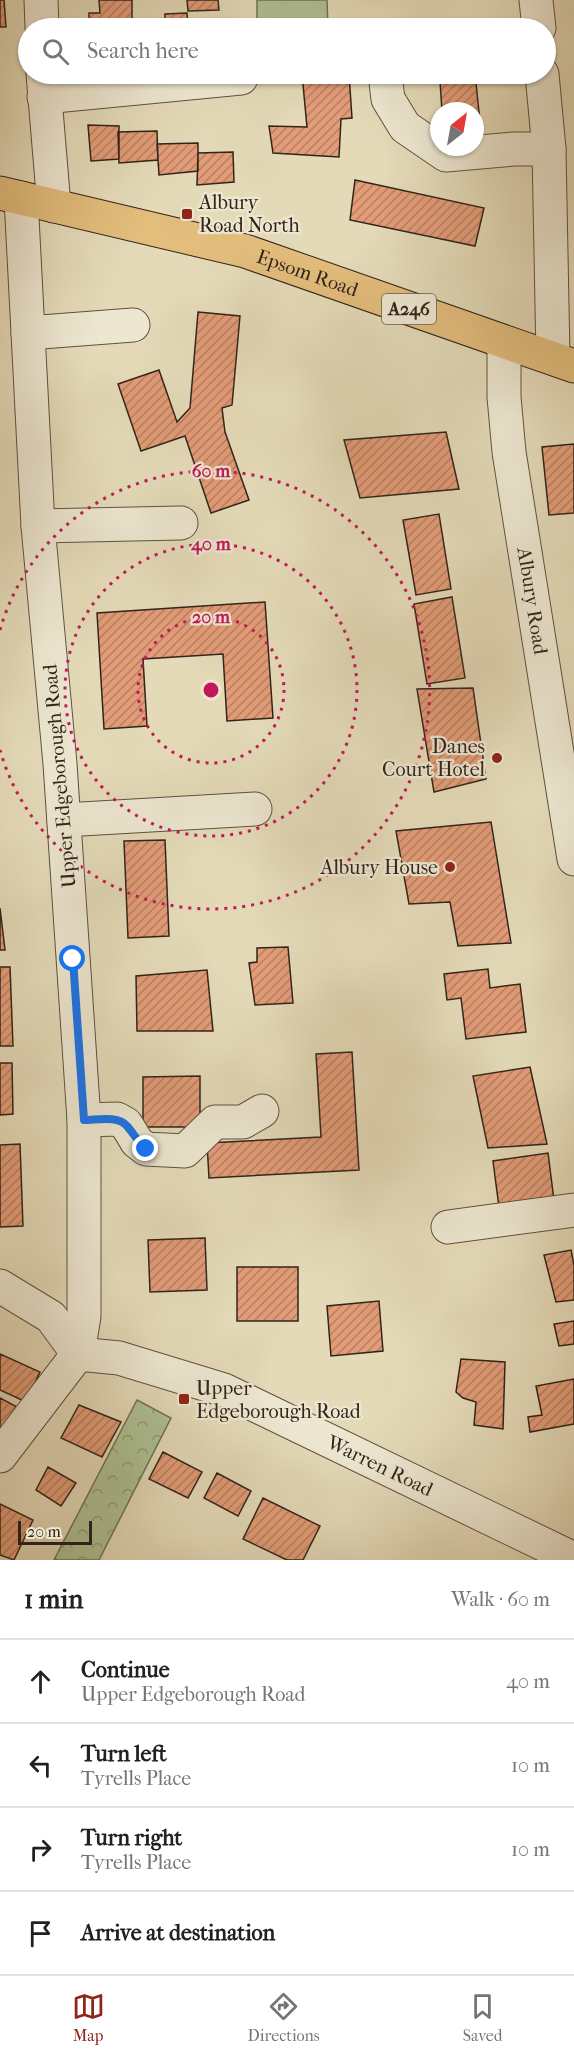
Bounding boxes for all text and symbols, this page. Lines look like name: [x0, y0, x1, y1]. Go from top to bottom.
search box: [18, 18, 556, 84]
icon: search: [39, 35, 72, 68]
text: Search here: [87, 38, 199, 64]
north arrow: [430, 102, 484, 156]
place label: Albury Road North: [198, 191, 300, 237]
marker: Albury Road North: [180, 207, 194, 221]
street label: Epsom Road: [254, 245, 362, 302]
road number: A246: [382, 294, 436, 324]
text: 60 m: [192, 461, 231, 482]
text: 40 m: [190, 534, 232, 555]
street label: Albury Road: [512, 545, 552, 657]
text: 20 m: [192, 607, 231, 628]
street label: Upper Edgeborough Road: [38, 662, 81, 889]
centre of rings: [201, 680, 221, 700]
place label: Danes Court Hotel: [382, 735, 485, 781]
marker: Danes Court Hotel: [490, 751, 504, 765]
place label: Albury House: [319, 856, 438, 879]
marker: Albury House: [443, 860, 457, 874]
route start: [59, 945, 85, 971]
route end: [132, 1135, 158, 1161]
place label: Upper Edgeborough Road: [196, 1377, 362, 1423]
marker: Upper Edgeborough Road: [177, 1392, 191, 1406]
street label: Warren Road: [322, 1430, 438, 1502]
scale bar: [18, 1518, 92, 1546]
text: 20 m: [27, 1522, 61, 1541]
text: 1 min: [24, 1584, 83, 1615]
text: Walk · 60 m: [451, 1588, 550, 1611]
text: Continue: [81, 1657, 170, 1683]
icon: ahead: [24, 1665, 57, 1698]
text: 40 m: [506, 1670, 550, 1693]
text: Upper Edgeborough Road: [81, 1683, 305, 1706]
text: Turn left: [81, 1741, 167, 1767]
icon: left: [24, 1749, 57, 1782]
text: 10 m: [511, 1754, 550, 1777]
text: Tyrells Place: [81, 1767, 191, 1790]
text: Turn right: [81, 1825, 182, 1851]
icon: right: [24, 1833, 57, 1866]
text: 10 m: [511, 1838, 550, 1861]
text: Tyrells Place: [81, 1851, 191, 1874]
icon: arrive: [24, 1917, 57, 1950]
text: Arrive at destination: [81, 1920, 275, 1946]
tab: Map: [72, 1990, 105, 2045]
tab: Directions: [248, 1990, 320, 2045]
tab: Saved: [463, 1990, 502, 2045]

